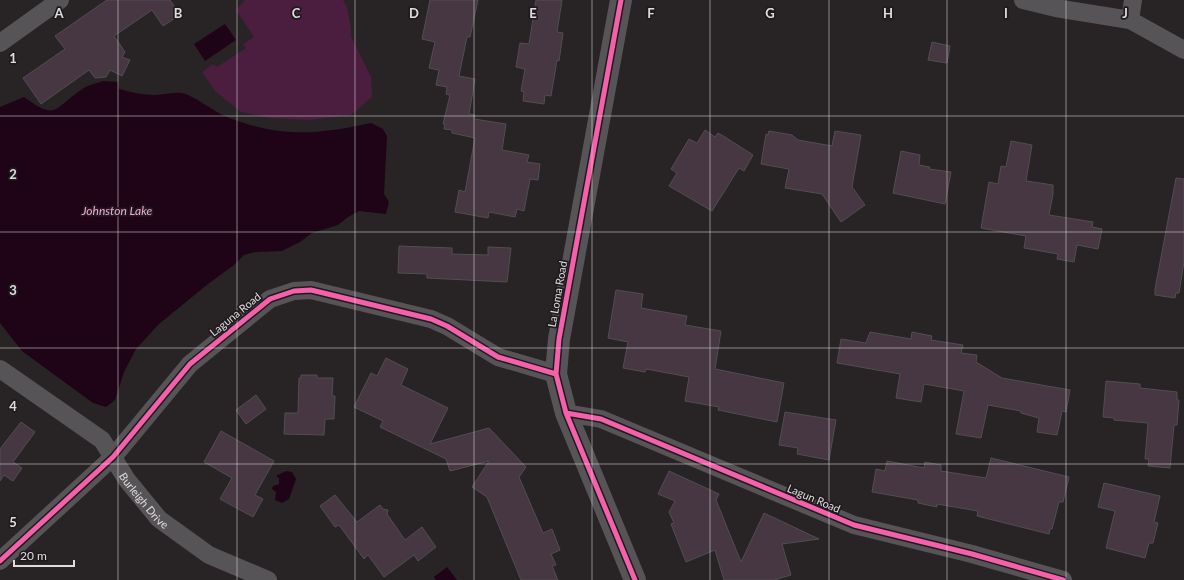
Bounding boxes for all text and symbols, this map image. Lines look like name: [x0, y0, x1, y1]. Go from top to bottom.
text: A: [53, 5, 64, 21]
text: B: [174, 5, 183, 21]
text: C: [292, 5, 301, 21]
text: D: [409, 5, 419, 21]
text: E: [529, 5, 537, 21]
text: F: [647, 5, 655, 21]
text: G: [765, 5, 775, 21]
text: H: [883, 5, 893, 21]
text: I: [1004, 5, 1008, 21]
text: J: [1122, 5, 1128, 21]
text: 1: [9, 50, 17, 66]
text: 2: [9, 166, 17, 182]
water label: Johnston Lake: [81, 203, 153, 218]
street label: La Loma Road: [545, 260, 569, 328]
text: 3: [9, 282, 17, 298]
street label: Laguna Road: [207, 290, 263, 338]
text: 4: [9, 398, 17, 414]
street label: Burleigh Drive: [117, 470, 172, 531]
street label: Lagun Road: [786, 481, 842, 515]
text: 5: [9, 514, 17, 530]
scale bar: [14, 542, 74, 568]
text: 20 m: [20, 548, 47, 563]

